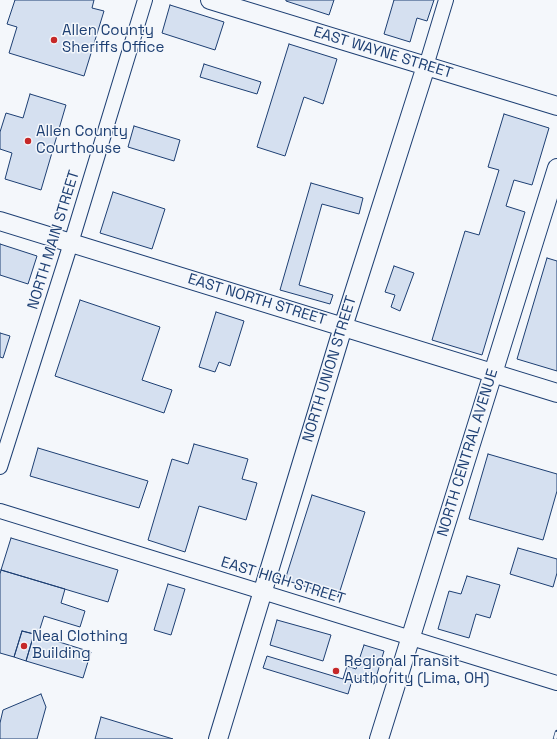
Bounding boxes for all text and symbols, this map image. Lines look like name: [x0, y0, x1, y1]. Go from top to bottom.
place label: Allen County Sheriffs Office: [62, 22, 164, 57]
street label: EAST WAYNE STREET: [311, 23, 455, 83]
marker: Allen County Sheriffs Office: [49, 35, 59, 45]
place label: Allen County Courthouse: [36, 123, 128, 158]
marker: Allen County Courthouse: [23, 136, 33, 146]
street label: NORTH MAIN STREET: [24, 168, 84, 312]
street label: EAST NORTH STREET: [186, 270, 328, 330]
street label: NORTH UNION STREET: [299, 294, 361, 444]
street label: NORTH CENTRAL AVENUE: [434, 367, 502, 539]
street label: EAST HIGH STREET: [219, 554, 347, 608]
place label: Neal Clothing Building: [32, 628, 128, 663]
marker: Neal Clothing Building: [19, 641, 29, 651]
place label: Regional Transit Authority (Lima, OH): [344, 653, 489, 688]
marker: Regional Transit Authority (Lima, OH): [331, 666, 341, 676]

